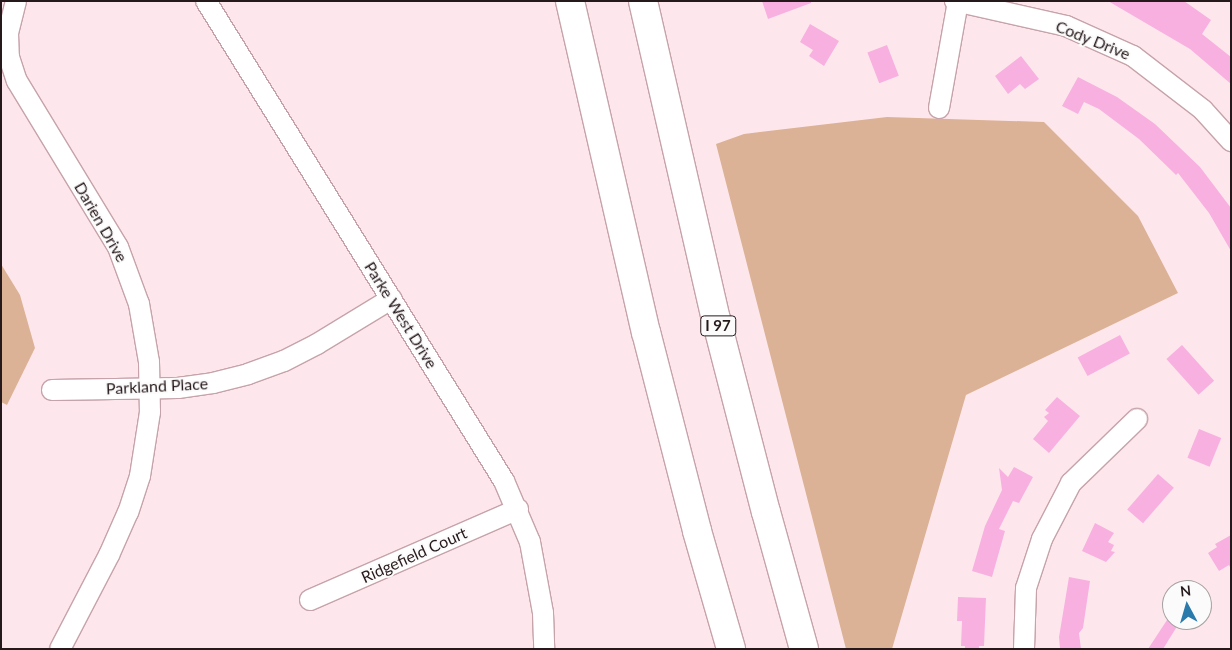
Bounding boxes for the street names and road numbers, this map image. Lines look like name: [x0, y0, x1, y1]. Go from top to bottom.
street label: Cody Drive: [1053, 16, 1133, 64]
street label: Darien Drive: [70, 179, 132, 265]
street label: Parke West Drive: [360, 258, 442, 372]
road number: I 97: [699, 314, 737, 338]
street label: Parkland Place: [105, 374, 209, 398]
street label: Ridgefield Court: [358, 523, 470, 587]

